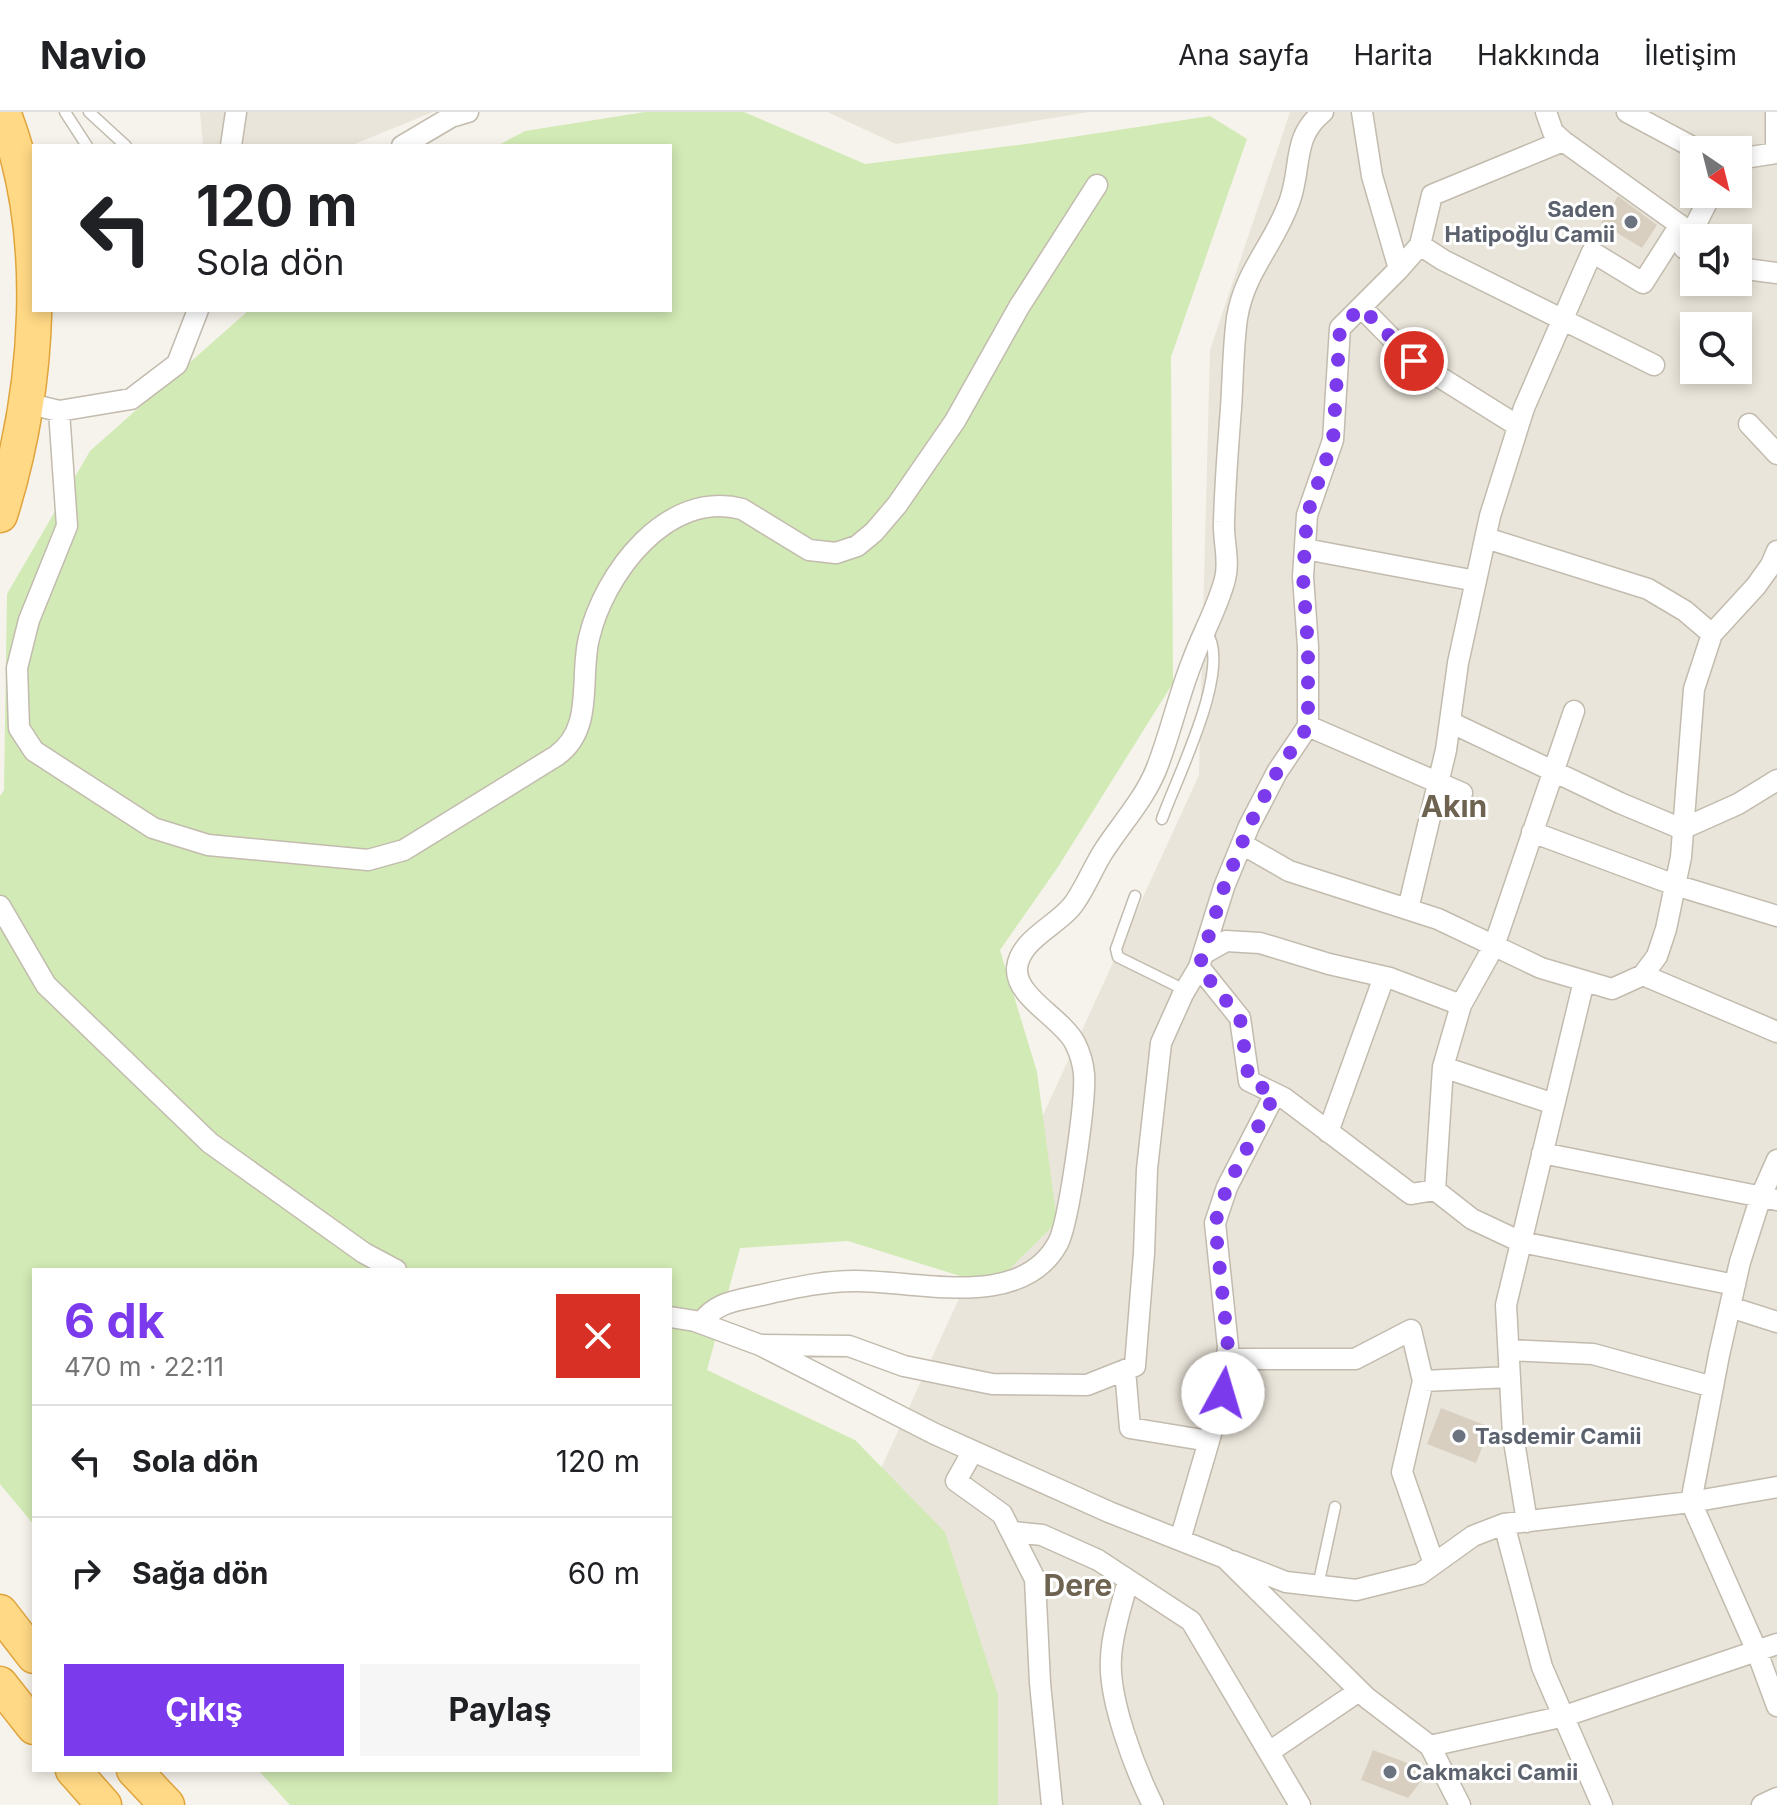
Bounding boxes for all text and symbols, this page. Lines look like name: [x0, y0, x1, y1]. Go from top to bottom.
text: Navio: [40, 32, 147, 78]
text: Ana sayfa: [1178, 38, 1310, 72]
text: Harita: [1354, 38, 1433, 72]
text: Hakkında: [1477, 38, 1600, 72]
text: İletişim: [1644, 38, 1737, 72]
north arrow: [1680, 136, 1752, 208]
map controls: [1680, 136, 1752, 384]
text: 120 m: [196, 172, 358, 240]
icon: left: [64, 176, 168, 280]
place label: Saden Hatipoğlu Camii: [1445, 196, 1615, 247]
marker: Saden Hatipoğlu Camii: [1622, 213, 1640, 231]
button: sound: [1680, 224, 1752, 296]
text: Sola dön: [196, 240, 345, 284]
button: search: [1680, 312, 1752, 384]
pin: [1380, 327, 1448, 395]
icon: arrive: [1392, 339, 1436, 383]
district label: Akın: [1421, 788, 1487, 824]
text: 6 dk: [64, 1291, 165, 1350]
button: close: [556, 1294, 640, 1378]
text: 470 m · 22:11: [64, 1351, 224, 1382]
position arrow: [1181, 1351, 1265, 1435]
place label: Tasdemir Camii: [1475, 1423, 1641, 1449]
marker: Tasdemir Camii: [1450, 1427, 1468, 1445]
icon: left: [64, 1439, 108, 1483]
text: Sola dön: [132, 1443, 259, 1479]
text: 120 m: [556, 1443, 640, 1479]
icon: right: [64, 1551, 108, 1595]
text: Sağa dön: [132, 1555, 269, 1591]
text: 60 m: [568, 1555, 640, 1591]
district label: Dere: [1044, 1567, 1112, 1603]
button: Çıkış: [64, 1664, 344, 1756]
button: Paylaş: [360, 1664, 640, 1756]
place label: Cakmakci Camii: [1406, 1759, 1578, 1785]
marker: Cakmakci Camii: [1381, 1763, 1399, 1781]

